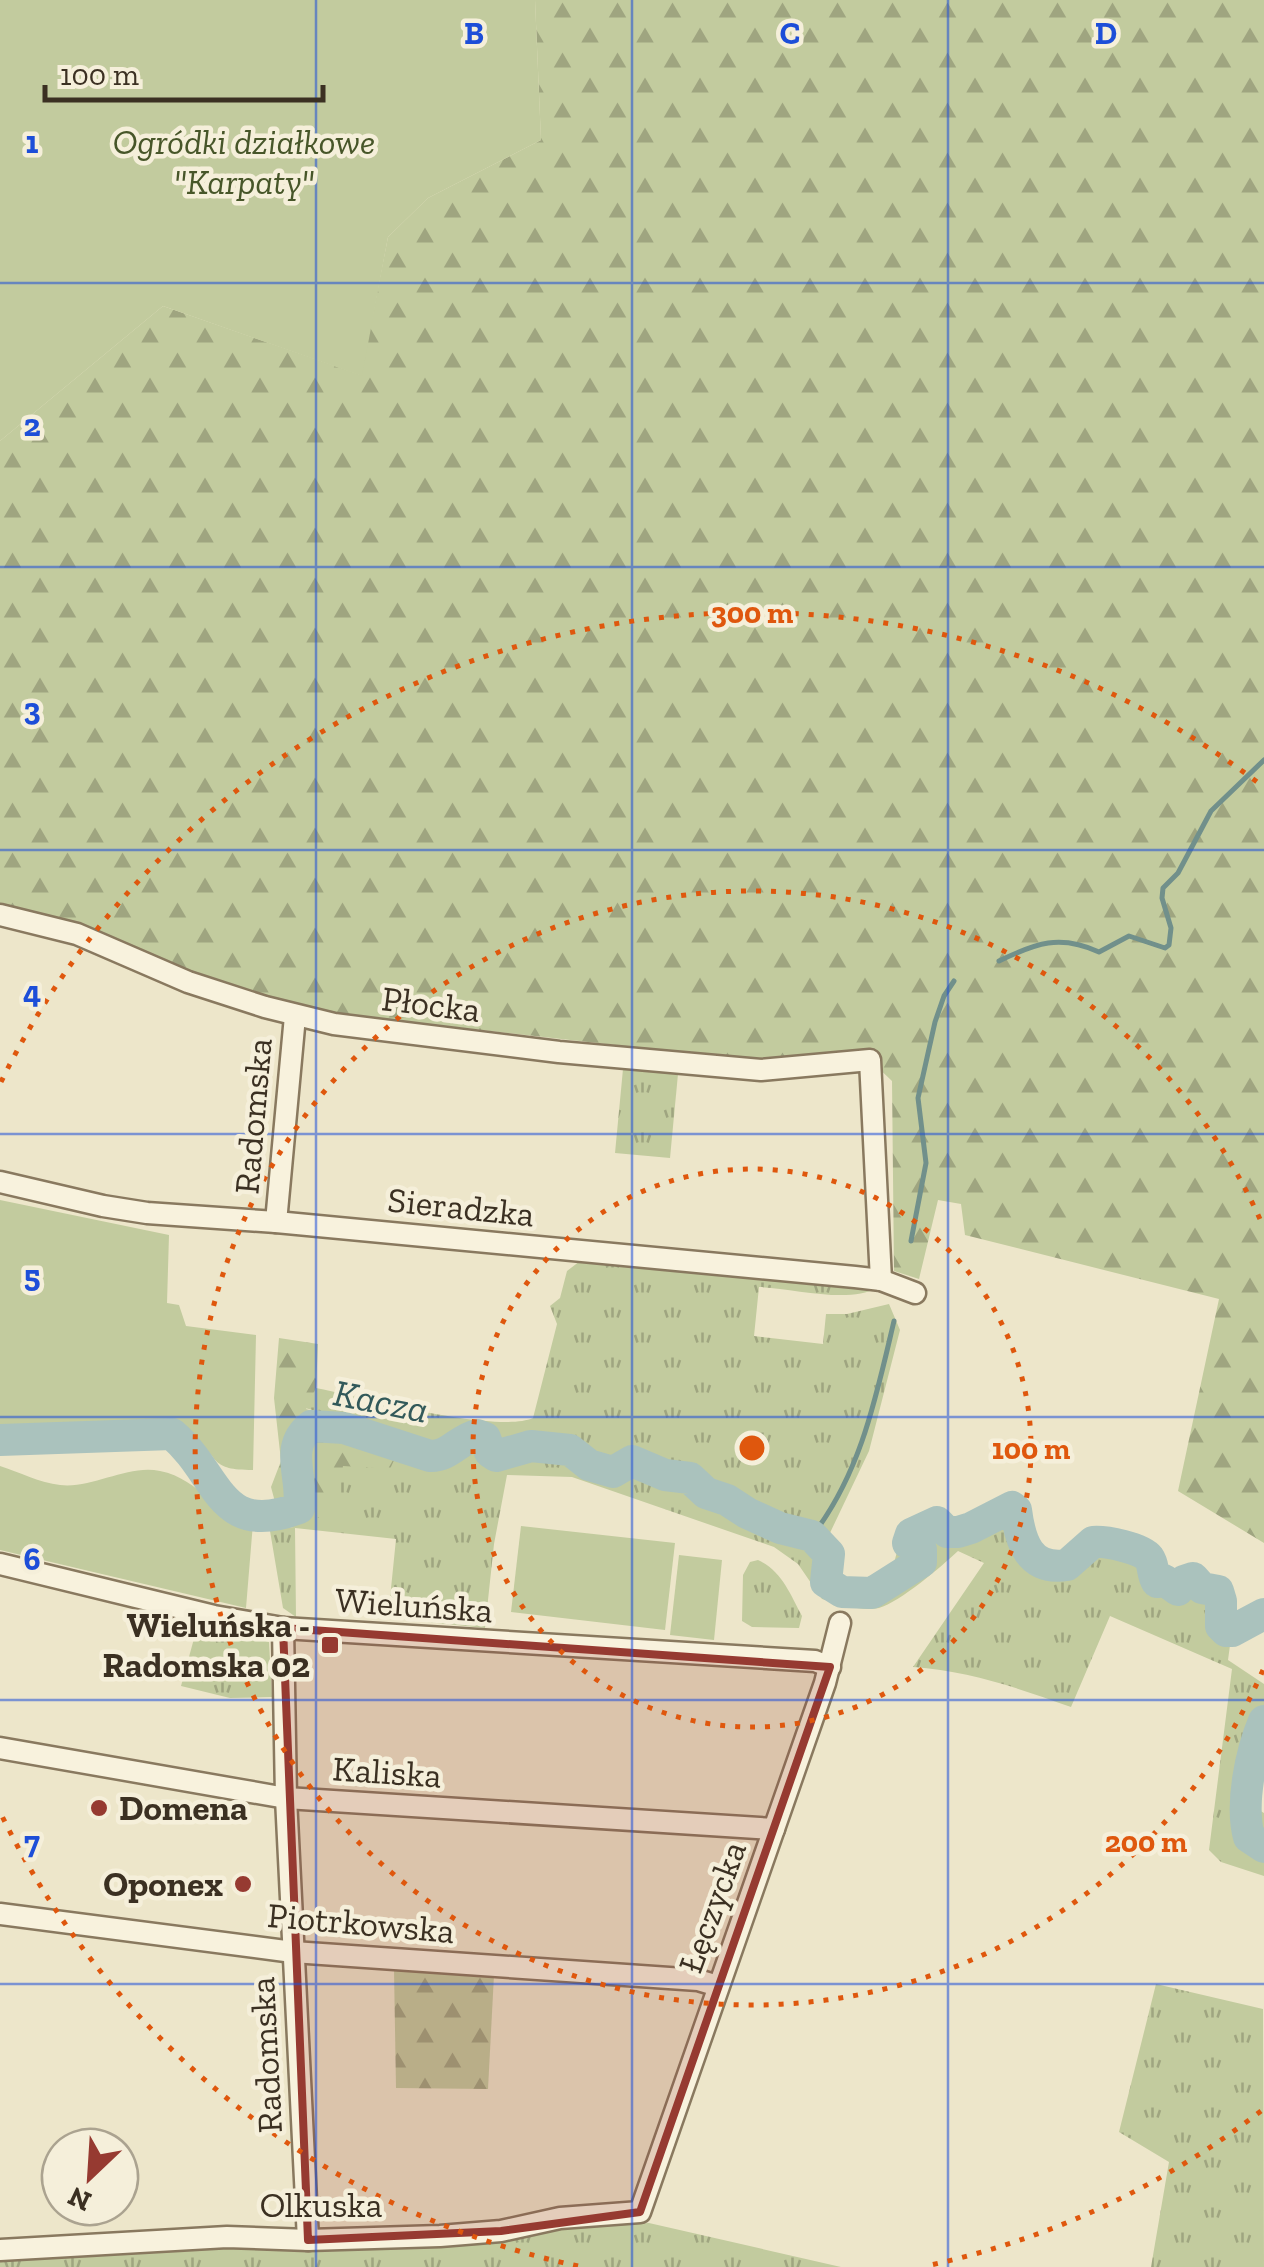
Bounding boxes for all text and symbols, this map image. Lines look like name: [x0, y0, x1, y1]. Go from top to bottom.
text: B: [464, 14, 484, 52]
text: C: [780, 14, 800, 52]
text: D: [1095, 14, 1117, 52]
scale bar: [45, 40, 322, 102]
text: 100 m: [60, 57, 139, 93]
park label: Ogródki działkowe "Karpaty": [113, 121, 375, 203]
text: 1: [26, 123, 39, 161]
text: 2: [23, 406, 41, 444]
text: 300 m: [711, 595, 793, 631]
text: 3: [23, 690, 41, 728]
text: 4: [23, 973, 41, 1011]
street label: Płocka: [379, 977, 483, 1031]
street label: Radomska: [225, 1036, 281, 1196]
street label: Sieradzka: [386, 1178, 536, 1236]
text: 5: [24, 1257, 40, 1295]
water label: Kacza: [330, 1369, 432, 1433]
centre of rings: [734, 1430, 770, 1466]
text: 100 m: [992, 1431, 1070, 1467]
text: 6: [23, 1540, 41, 1578]
street label: Wieluńska: [334, 1579, 494, 1631]
place label: Wieluńska - Radomska 02: [102, 1604, 310, 1686]
marker: Wieluńska - Radomska 02: [319, 1634, 341, 1656]
street label: Kaliska: [331, 1747, 443, 1797]
place label: Domena: [119, 1787, 248, 1829]
marker: Domena: [88, 1797, 110, 1819]
text: 7: [24, 1823, 40, 1861]
text: 200 m: [1105, 1824, 1187, 1860]
street label: Łęczycka: [669, 1836, 755, 1978]
place label: Oponex: [103, 1863, 223, 1905]
marker: Oponex: [232, 1873, 254, 1895]
street label: Piotrkowska: [266, 1894, 456, 1952]
street label: Radomska: [241, 1976, 291, 2134]
north arrow: [40, 2127, 140, 2227]
text: N: [63, 2180, 96, 2219]
street label: Olkuska: [260, 2184, 382, 2226]

